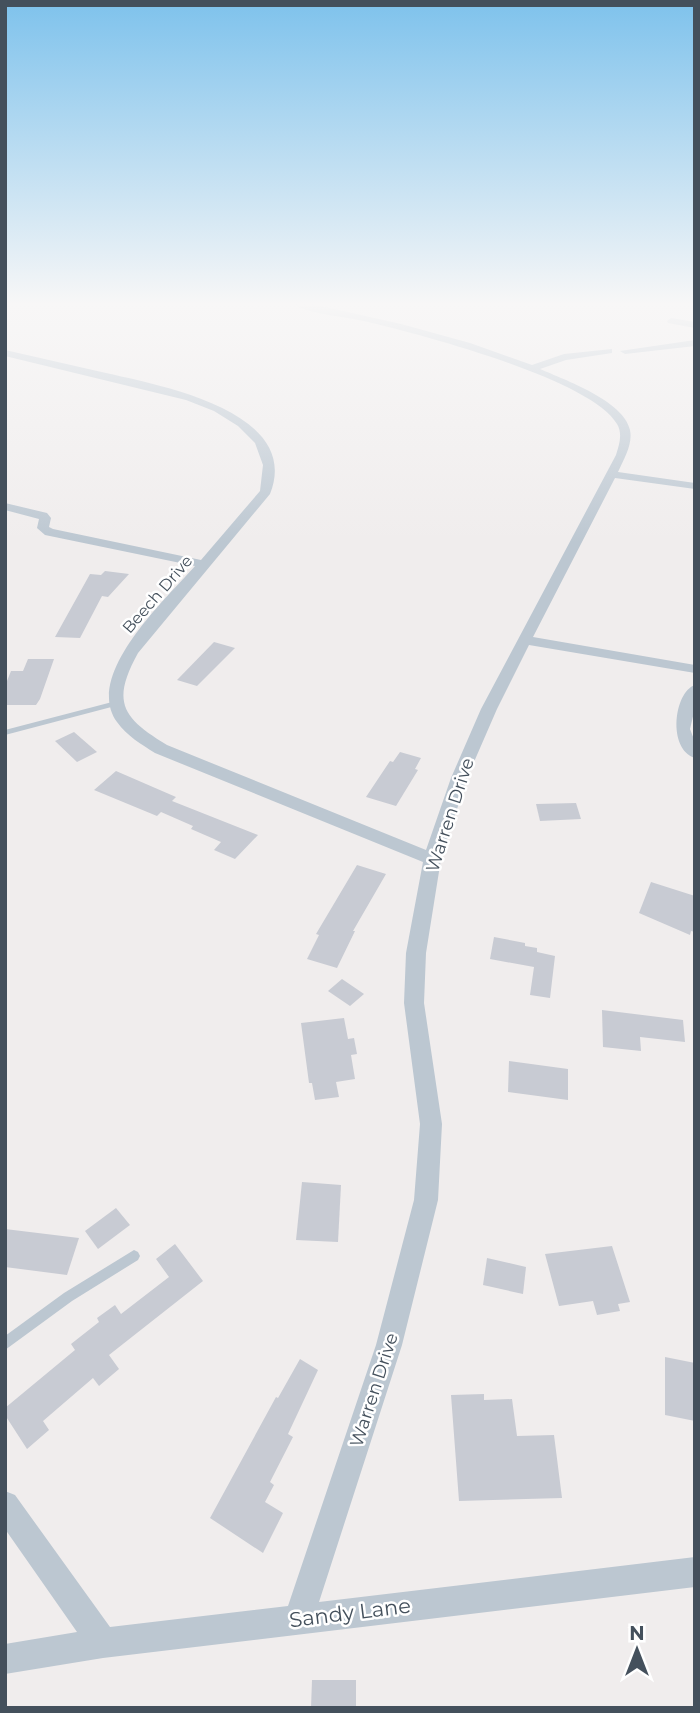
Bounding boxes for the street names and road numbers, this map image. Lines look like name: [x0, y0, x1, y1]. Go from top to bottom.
street label: Beech Drive: [118, 551, 196, 637]
street label: Warren Drive: [421, 755, 479, 875]
street label: Warren Drive: [345, 1330, 403, 1450]
street label: Sandy Lane: [288, 1593, 412, 1632]

